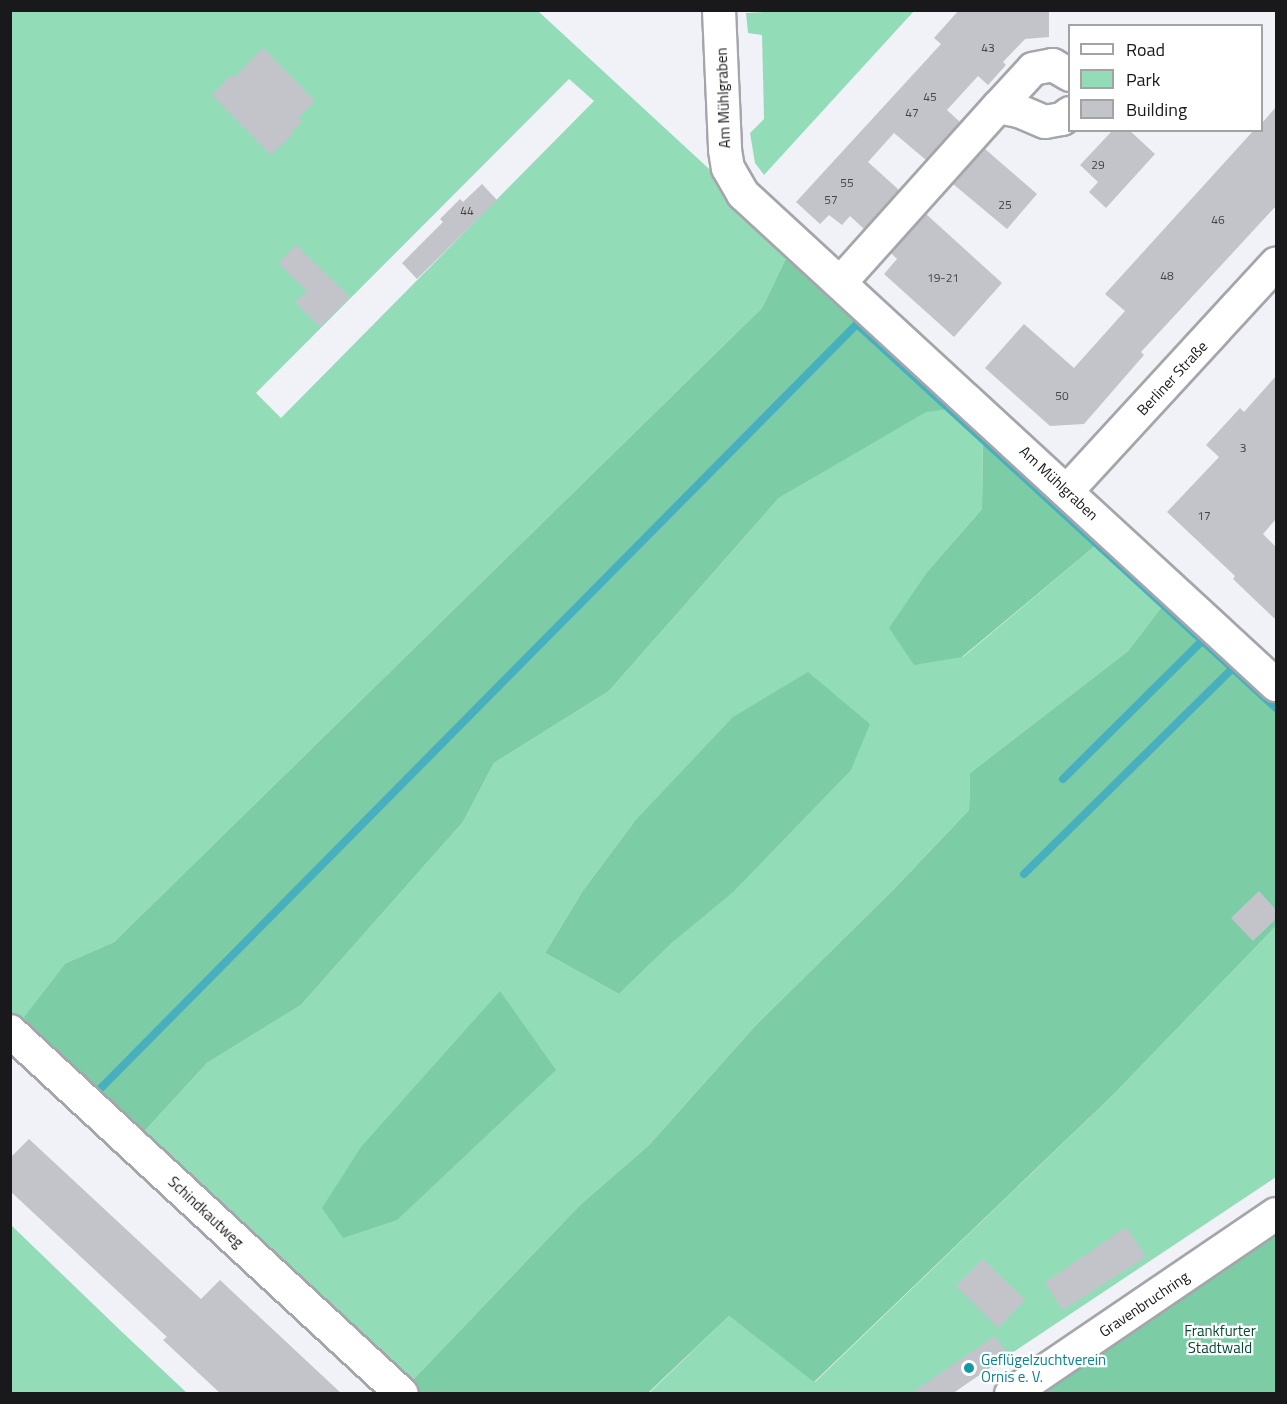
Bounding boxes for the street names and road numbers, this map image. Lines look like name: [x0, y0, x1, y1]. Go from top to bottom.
street label: Am Mühlgraben: [712, 47, 734, 149]
street label: Berliner Straße: [1133, 337, 1211, 419]
street label: Am Mühlgraben: [1016, 442, 1102, 524]
street label: Schindkautweg: [165, 1173, 247, 1251]
street label: Gravenbruchring: [1096, 1267, 1192, 1341]

